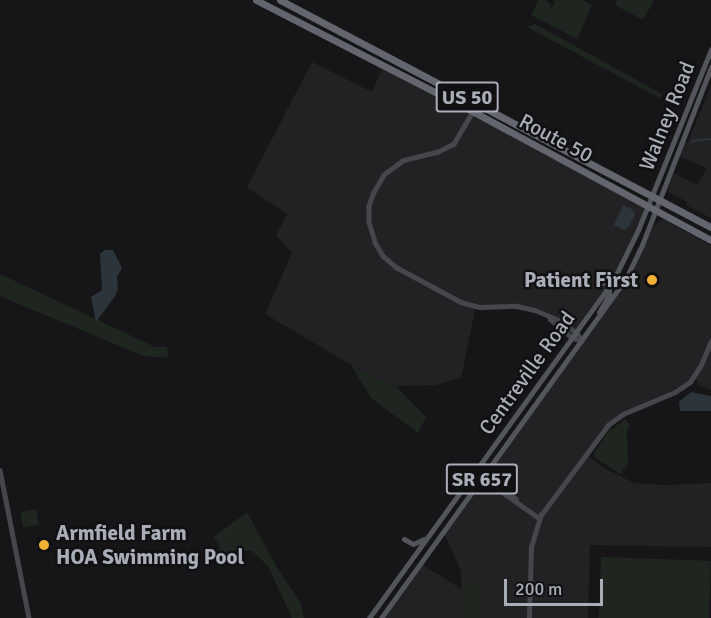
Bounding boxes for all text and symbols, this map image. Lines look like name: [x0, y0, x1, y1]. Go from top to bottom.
street label: Walney Road: [634, 58, 700, 174]
road number: US 50: [436, 80, 498, 114]
street label: Route 50: [515, 108, 597, 168]
place label: Patient First: [524, 267, 638, 293]
marker: Patient First: [643, 271, 661, 289]
street label: Centreville Road: [474, 306, 580, 440]
road number: SR 657: [444, 462, 520, 496]
place label: Armfield Farm HOA Swimming Pool: [56, 520, 244, 570]
marker: Armfield Farm HOA Swimming Pool: [37, 538, 51, 552]
scale bar: [507, 567, 606, 605]
text: 200 m: [515, 578, 562, 600]

